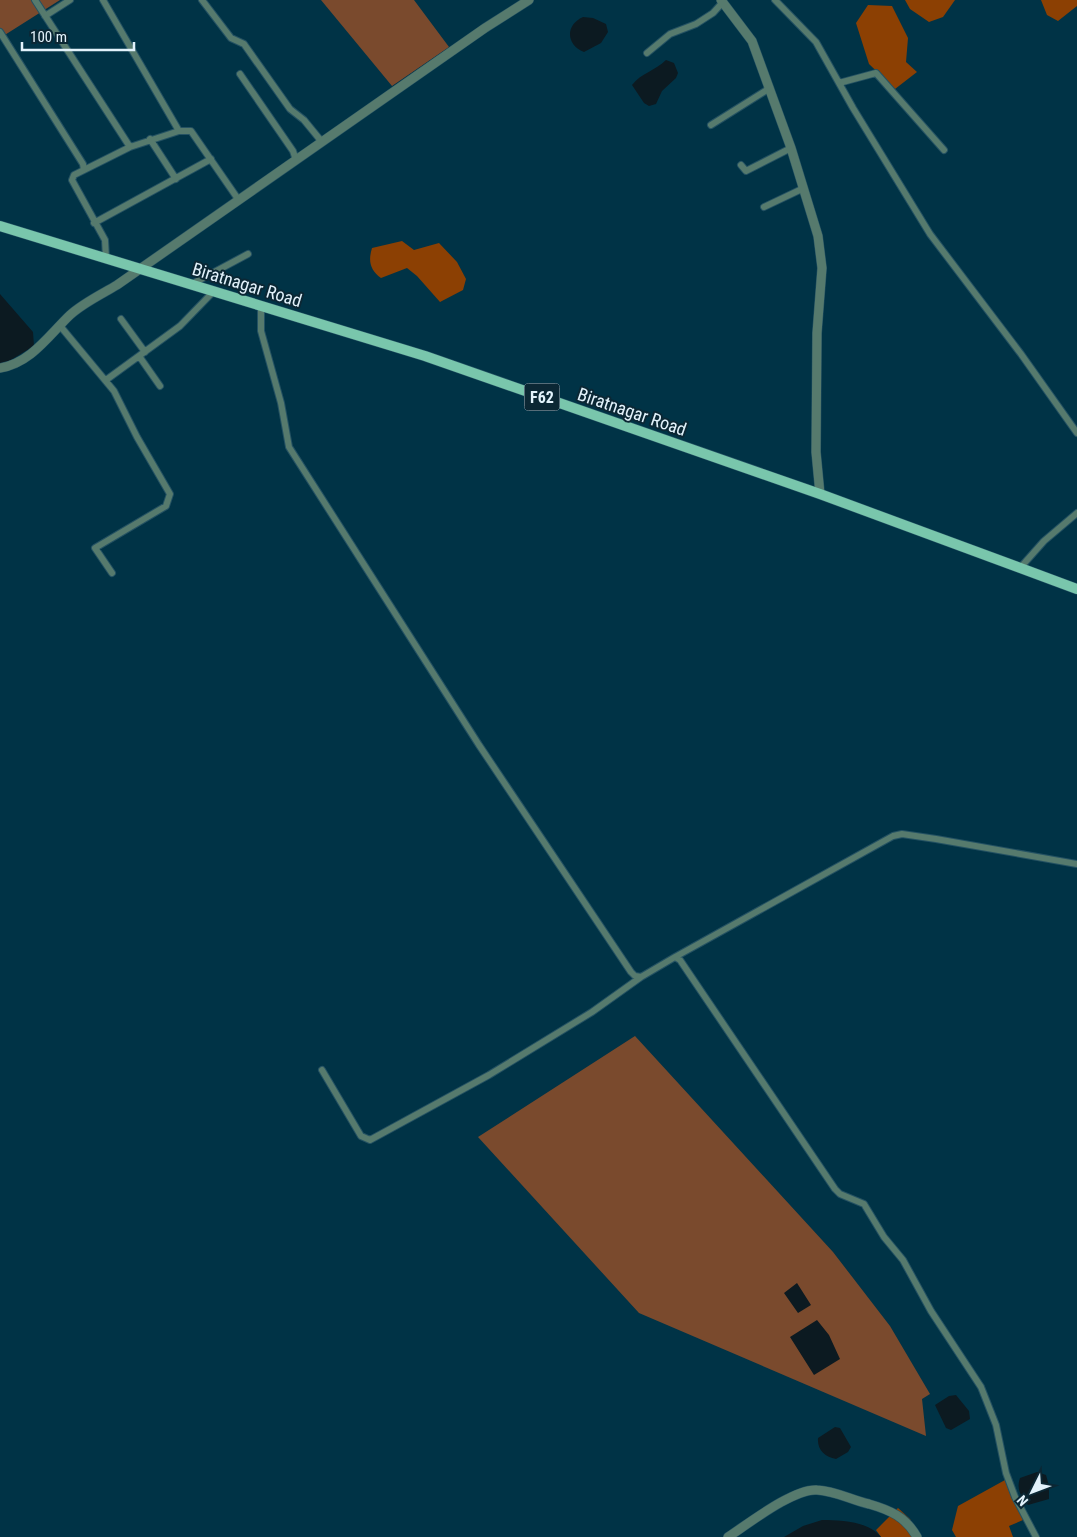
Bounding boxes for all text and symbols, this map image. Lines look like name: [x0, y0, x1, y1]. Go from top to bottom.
scale bar: [22, 20, 135, 52]
text: 100 m: [30, 28, 67, 46]
street label: Biratnagar Road: [190, 258, 305, 311]
street label: Biratnagar Road: [575, 383, 689, 440]
road number: F62: [524, 384, 560, 411]
north arrow: [1007, 1467, 1057, 1517]
text: N: [1014, 1492, 1031, 1509]

